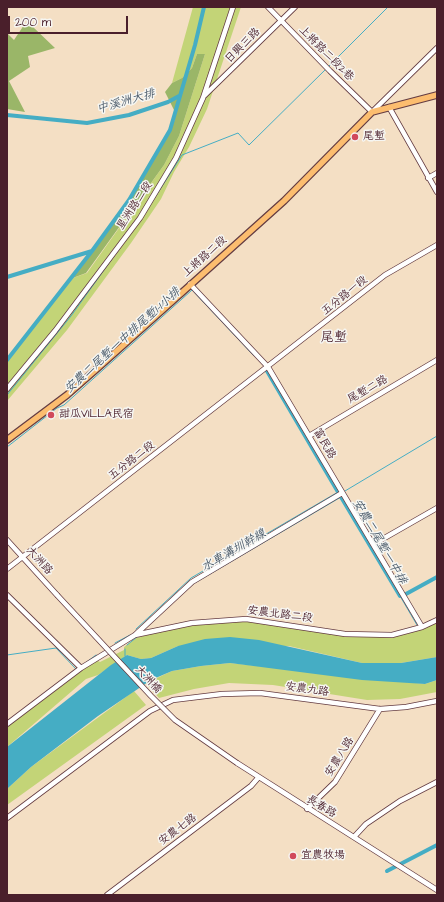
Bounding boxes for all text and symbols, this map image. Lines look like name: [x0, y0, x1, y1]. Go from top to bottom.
scale bar: [10, 8, 130, 34]
text: 200 m: [15, 14, 51, 31]
street label: 上將路二段2巷: [296, 24, 356, 84]
street label: 日興三路: [223, 26, 263, 66]
water label: 中溪洲大排: [95, 87, 157, 117]
place label: 尾塹: [363, 130, 385, 144]
marker: 尾塹: [350, 132, 360, 142]
street label: 星洲路二段: [114, 179, 156, 233]
street label: 上將路二段: [180, 234, 230, 280]
street label: 五分路一段: [319, 274, 371, 318]
water label: 安農二尾塹一中排尾塹1-1小排: [62, 285, 184, 397]
district label: 尾塹: [321, 330, 347, 346]
street label: 尾塹二路: [346, 373, 390, 407]
place label: 甜瓜VILLA民宿: [59, 408, 134, 422]
marker: 甜瓜VILLA民宿: [46, 410, 56, 420]
street label: 富民路: [310, 426, 338, 462]
street label: 五分路二段: [106, 439, 158, 483]
water label: 安農二尾塹一中排: [349, 497, 409, 587]
water label: 水車溝圳幹線: [199, 527, 269, 575]
street label: 大洲路: [23, 544, 55, 578]
street label: 安農北路二段: [246, 604, 314, 626]
street label: 大洲橋: [132, 663, 164, 697]
street label: 安農九路: [284, 680, 330, 700]
street label: 安農八路: [323, 735, 357, 779]
street label: 長春路: [303, 793, 339, 821]
street label: 安農七路: [156, 811, 200, 849]
place label: 宜農牧場: [301, 849, 345, 863]
marker: 宜農牧場: [288, 851, 298, 861]

